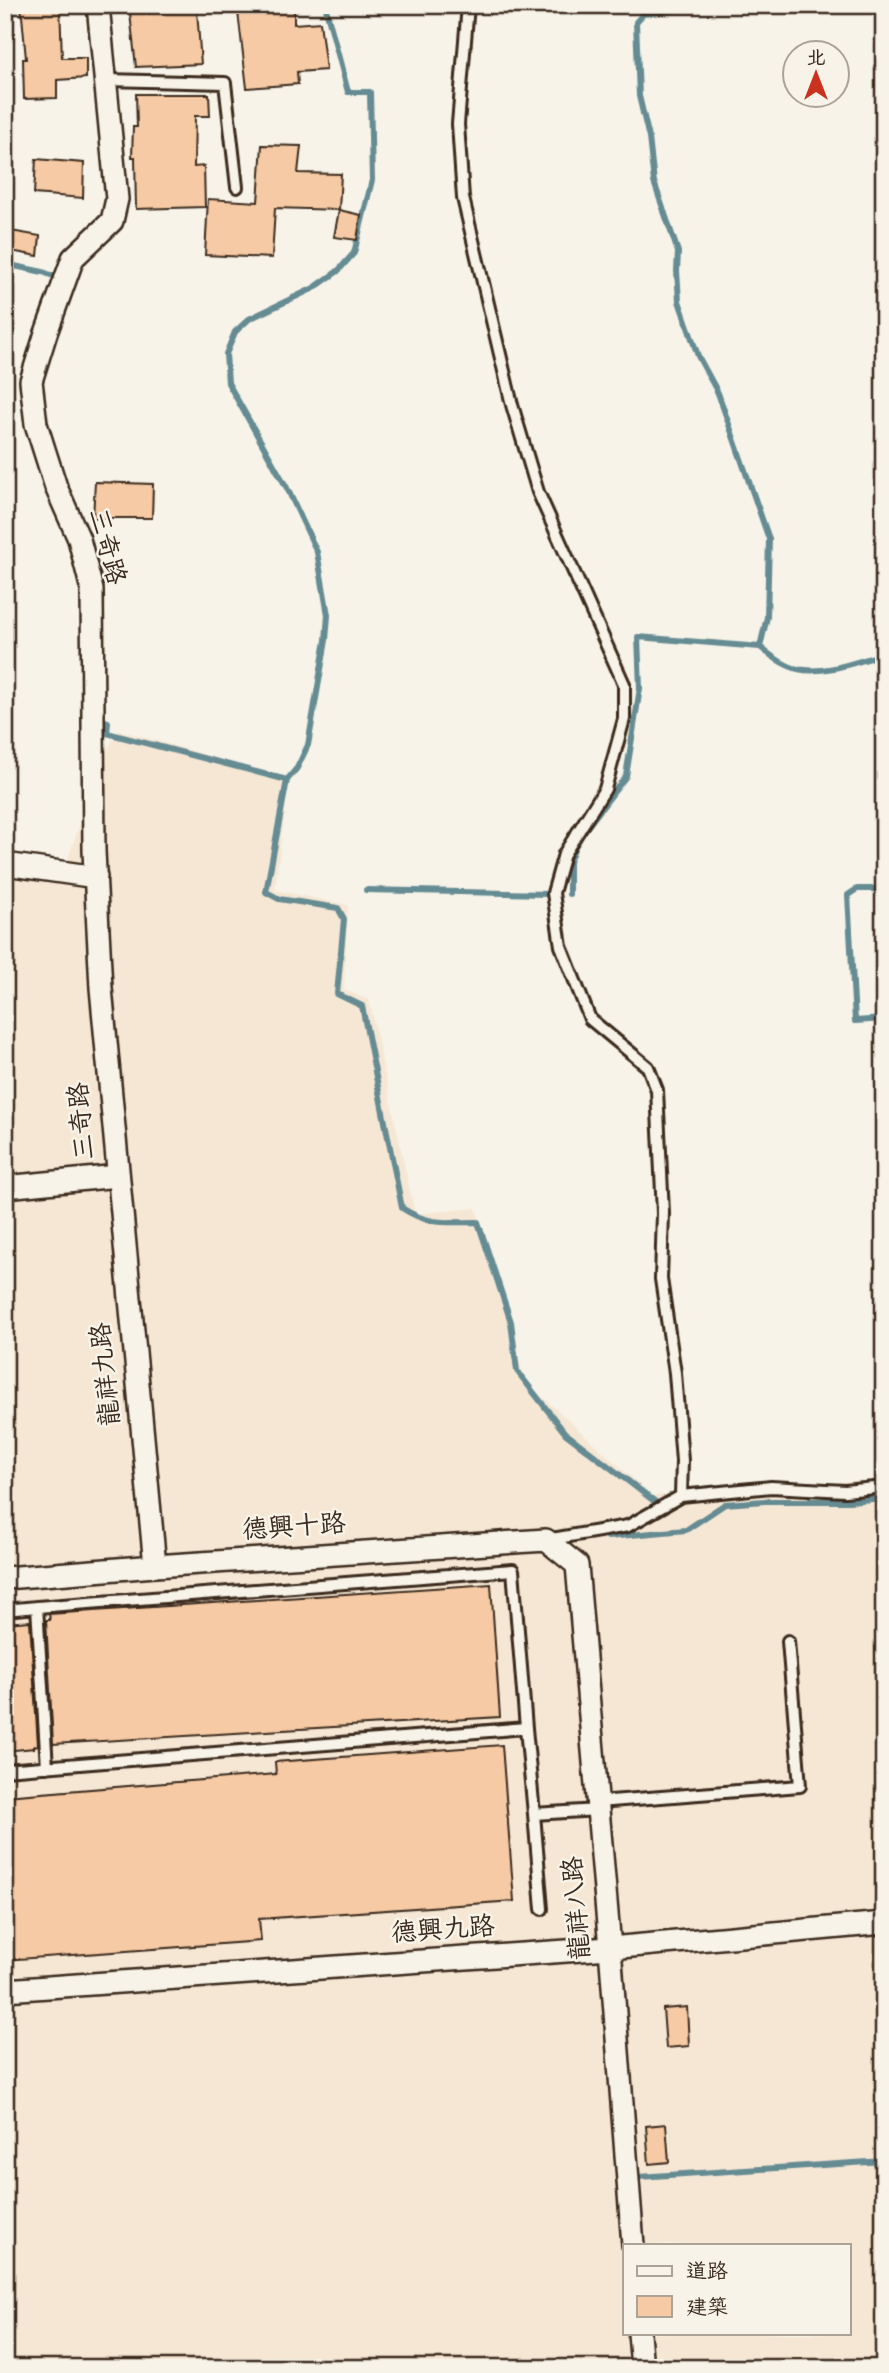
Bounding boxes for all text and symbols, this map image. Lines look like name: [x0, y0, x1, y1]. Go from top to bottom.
north arrow: [780, 38, 850, 108]
text: 北: [806, 47, 826, 74]
street label: 三奇路: [77, 505, 133, 589]
street label: 三奇路: [62, 1081, 106, 1161]
street label: 龍祥九路: [84, 1320, 132, 1428]
street label: 德興十路: [241, 1507, 347, 1551]
street label: 龍祥八路: [556, 1855, 602, 1961]
street label: 德興九路: [390, 1910, 496, 1954]
legend: [623, 2244, 850, 2334]
text: 道路: [686, 2259, 728, 2289]
text: 建築: [686, 2295, 728, 2325]

